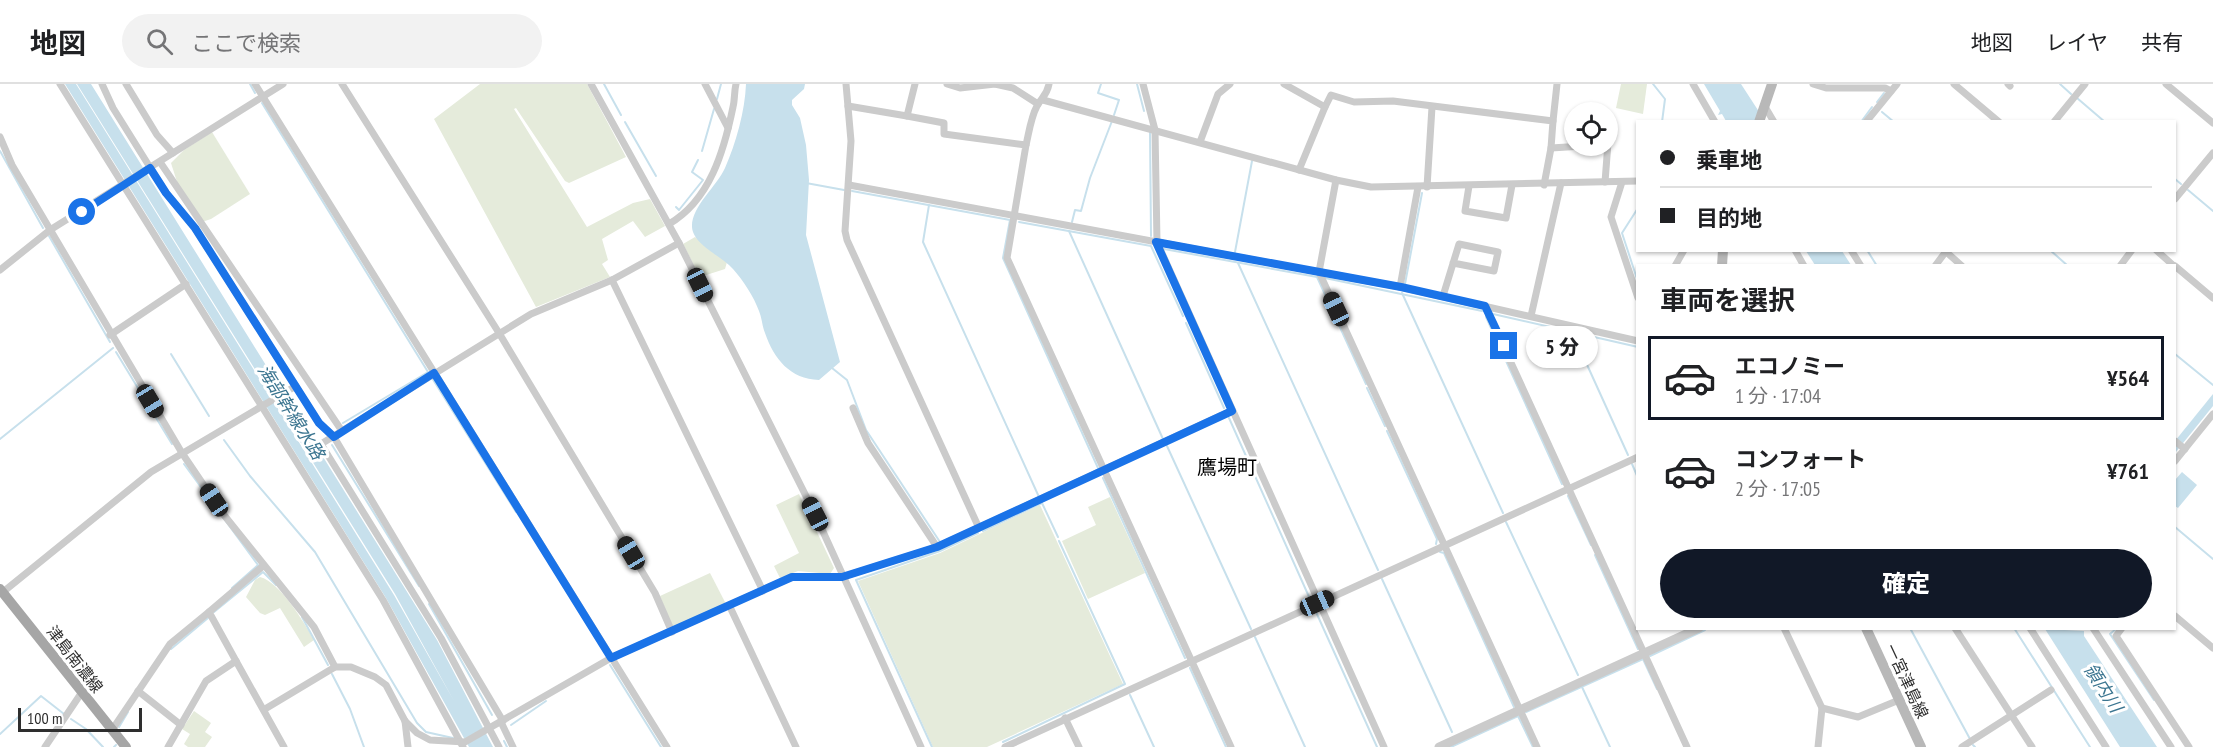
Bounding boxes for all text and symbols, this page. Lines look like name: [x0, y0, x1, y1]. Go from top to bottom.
search box: [122, 14, 542, 68]
text: 地図: [30, 24, 86, 61]
icon: search: [143, 25, 176, 58]
text: ここで検索: [191, 29, 301, 57]
text: 地図: [1971, 29, 2013, 56]
text: レイヤ: [2046, 29, 2108, 56]
text: 共有: [2141, 29, 2183, 56]
map controls: [1564, 102, 1618, 156]
button: locate: [1564, 102, 1618, 156]
text: 乗車地: [1696, 146, 1762, 174]
route start: [68, 198, 95, 225]
text: 目的地: [1696, 204, 1762, 232]
car: [684, 265, 716, 305]
text: 車両を選択: [1660, 283, 1795, 317]
car: [1320, 289, 1352, 329]
callout: 5 分: [1525, 325, 1597, 367]
route end: [1490, 332, 1517, 359]
text: 5 分: [1545, 334, 1579, 360]
icon: car: [1663, 351, 1717, 405]
text: エコノミー: [1735, 352, 1845, 380]
water label: 海部幹線水路: [253, 360, 331, 465]
text: ¥564: [2107, 364, 2149, 392]
car: [133, 381, 167, 421]
text: 1 分 · 17:04: [1735, 383, 1821, 409]
icon: car: [1663, 444, 1717, 498]
text: コンフォート: [1735, 445, 1866, 473]
district label: 鷹場町: [1197, 454, 1257, 480]
text: ¥761: [2107, 457, 2149, 485]
text: 2 分 · 17:05: [1735, 476, 1821, 502]
car: [196, 480, 232, 520]
car: [799, 494, 831, 534]
car: [614, 533, 648, 573]
button: 確定: [1660, 549, 2152, 618]
car: [1297, 587, 1337, 619]
street label: 津島南濃線: [42, 621, 108, 697]
street label: 一宮津島線: [1881, 641, 1933, 721]
water label: 領内川: [2079, 659, 2129, 718]
scale bar: [18, 705, 142, 732]
text: 100 m: [27, 708, 62, 728]

